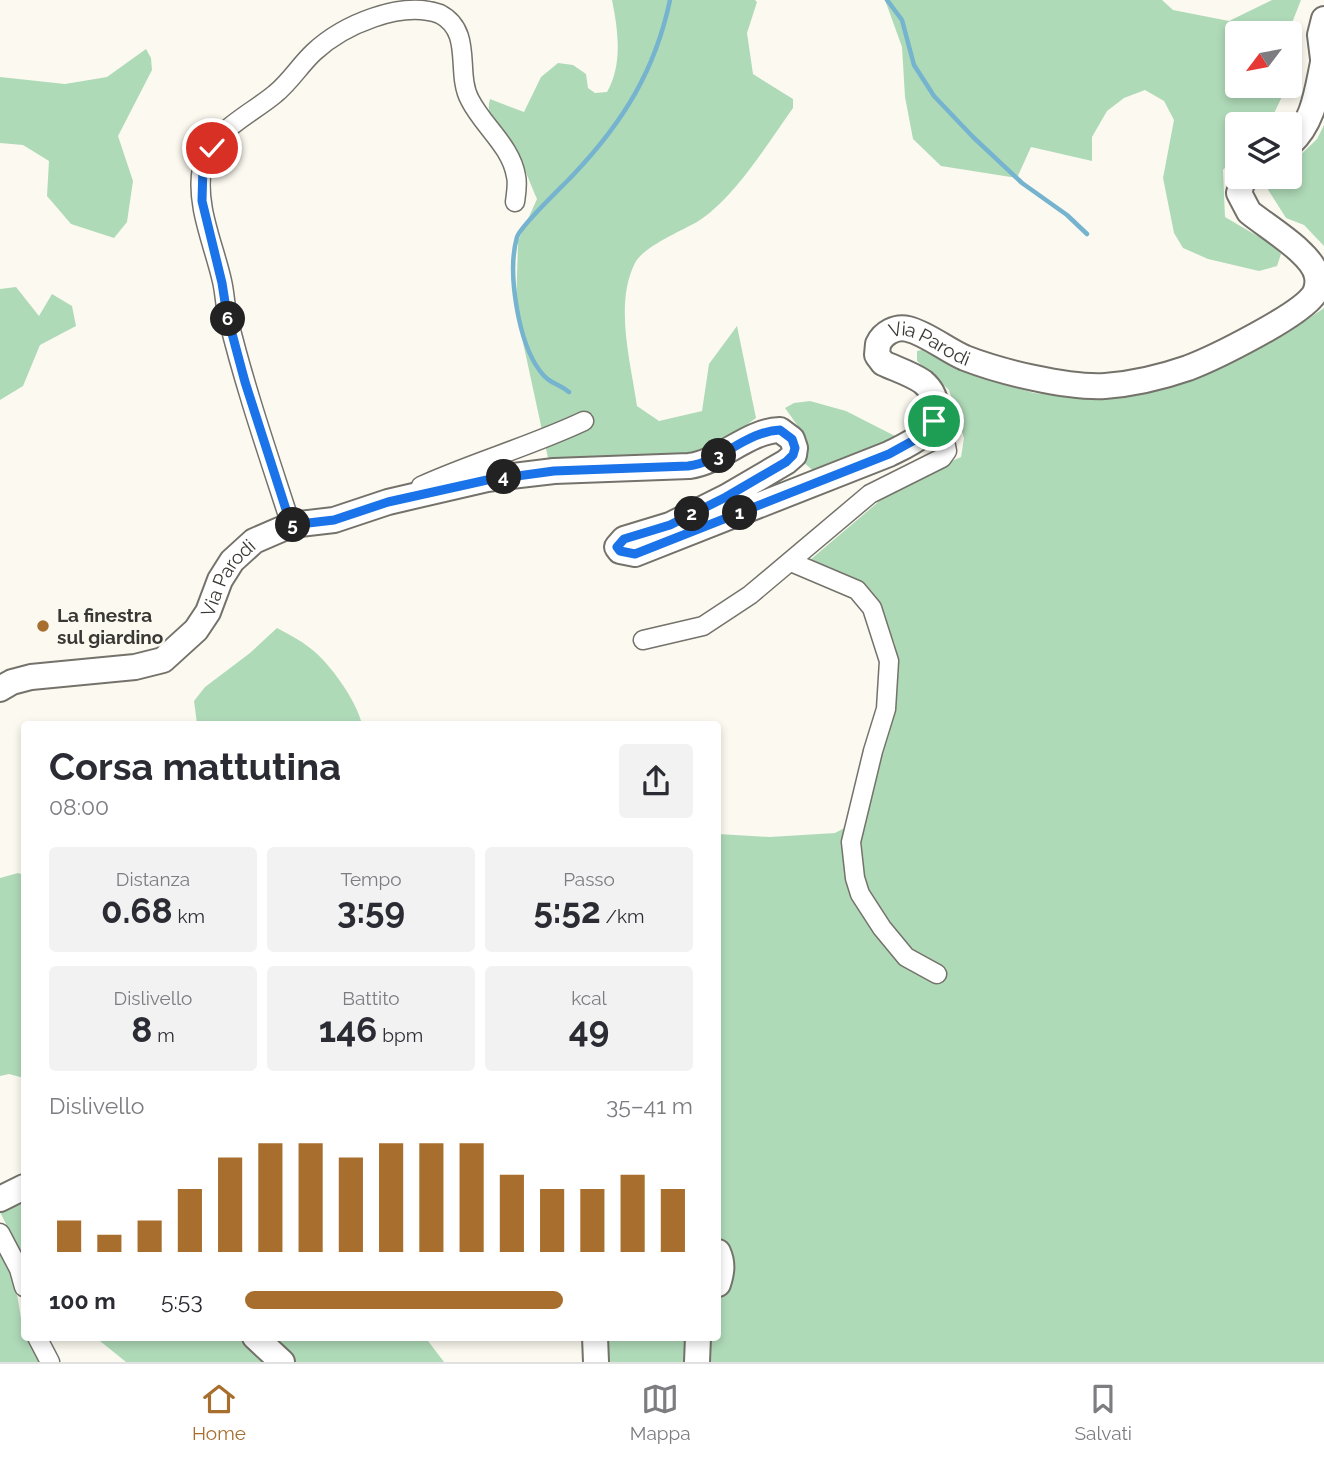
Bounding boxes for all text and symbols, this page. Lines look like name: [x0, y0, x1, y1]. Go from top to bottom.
north arrow: [1225, 21, 1302, 98]
map controls: [1225, 21, 1302, 189]
button: layers: [1225, 112, 1302, 189]
pin: [182, 118, 242, 178]
icon: check: [193, 129, 231, 167]
pin: 6: [210, 302, 246, 336]
text: 6: [222, 307, 233, 329]
street label: Via Parodi: [886, 317, 973, 370]
pin: [904, 391, 964, 451]
icon: arrive: [915, 402, 953, 440]
pin: 3: [702, 438, 736, 474]
text: 3: [713, 444, 724, 466]
pin: 4: [486, 460, 522, 494]
text: 4: [498, 465, 509, 487]
pin: 2: [674, 496, 710, 532]
pin: 1: [722, 496, 758, 530]
text: 1: [735, 501, 744, 523]
text: 2: [686, 502, 697, 524]
pin: 5: [276, 508, 310, 542]
text: 5: [287, 513, 298, 535]
street label: Via Parodi: [196, 535, 260, 620]
place label: La finestra sul giardino: [57, 604, 163, 648]
marker: La finestra sul giardino: [35, 618, 51, 634]
text: Corsa mattutina: [49, 744, 341, 789]
button: share: [619, 744, 693, 818]
text: 08:00: [49, 793, 109, 820]
text: Distanza: [116, 868, 190, 890]
text: Tempo: [340, 868, 402, 890]
text: Passo: [563, 868, 615, 890]
text: 0.68: [101, 890, 173, 931]
text: 3:59: [337, 890, 405, 931]
text: 5:52: [533, 890, 601, 931]
text: km: [173, 905, 205, 927]
text: /km: [601, 905, 645, 927]
text: Dislivello: [114, 987, 192, 1009]
text: Battito: [342, 987, 400, 1009]
text: kcal: [571, 987, 607, 1009]
text: 8: [131, 1009, 152, 1050]
text: 146: [319, 1009, 377, 1050]
text: 49: [569, 1009, 609, 1050]
text: m: [152, 1024, 175, 1046]
text: bpm: [377, 1024, 423, 1046]
text: Dislivello: [49, 1092, 144, 1119]
text: 35–41 m: [606, 1092, 693, 1119]
text: 100 m: [49, 1287, 116, 1314]
text: 5:53: [161, 1287, 203, 1314]
tab: Home: [192, 1380, 246, 1444]
tab: Mappa: [630, 1380, 691, 1444]
tab: Salvati: [1075, 1380, 1132, 1444]

